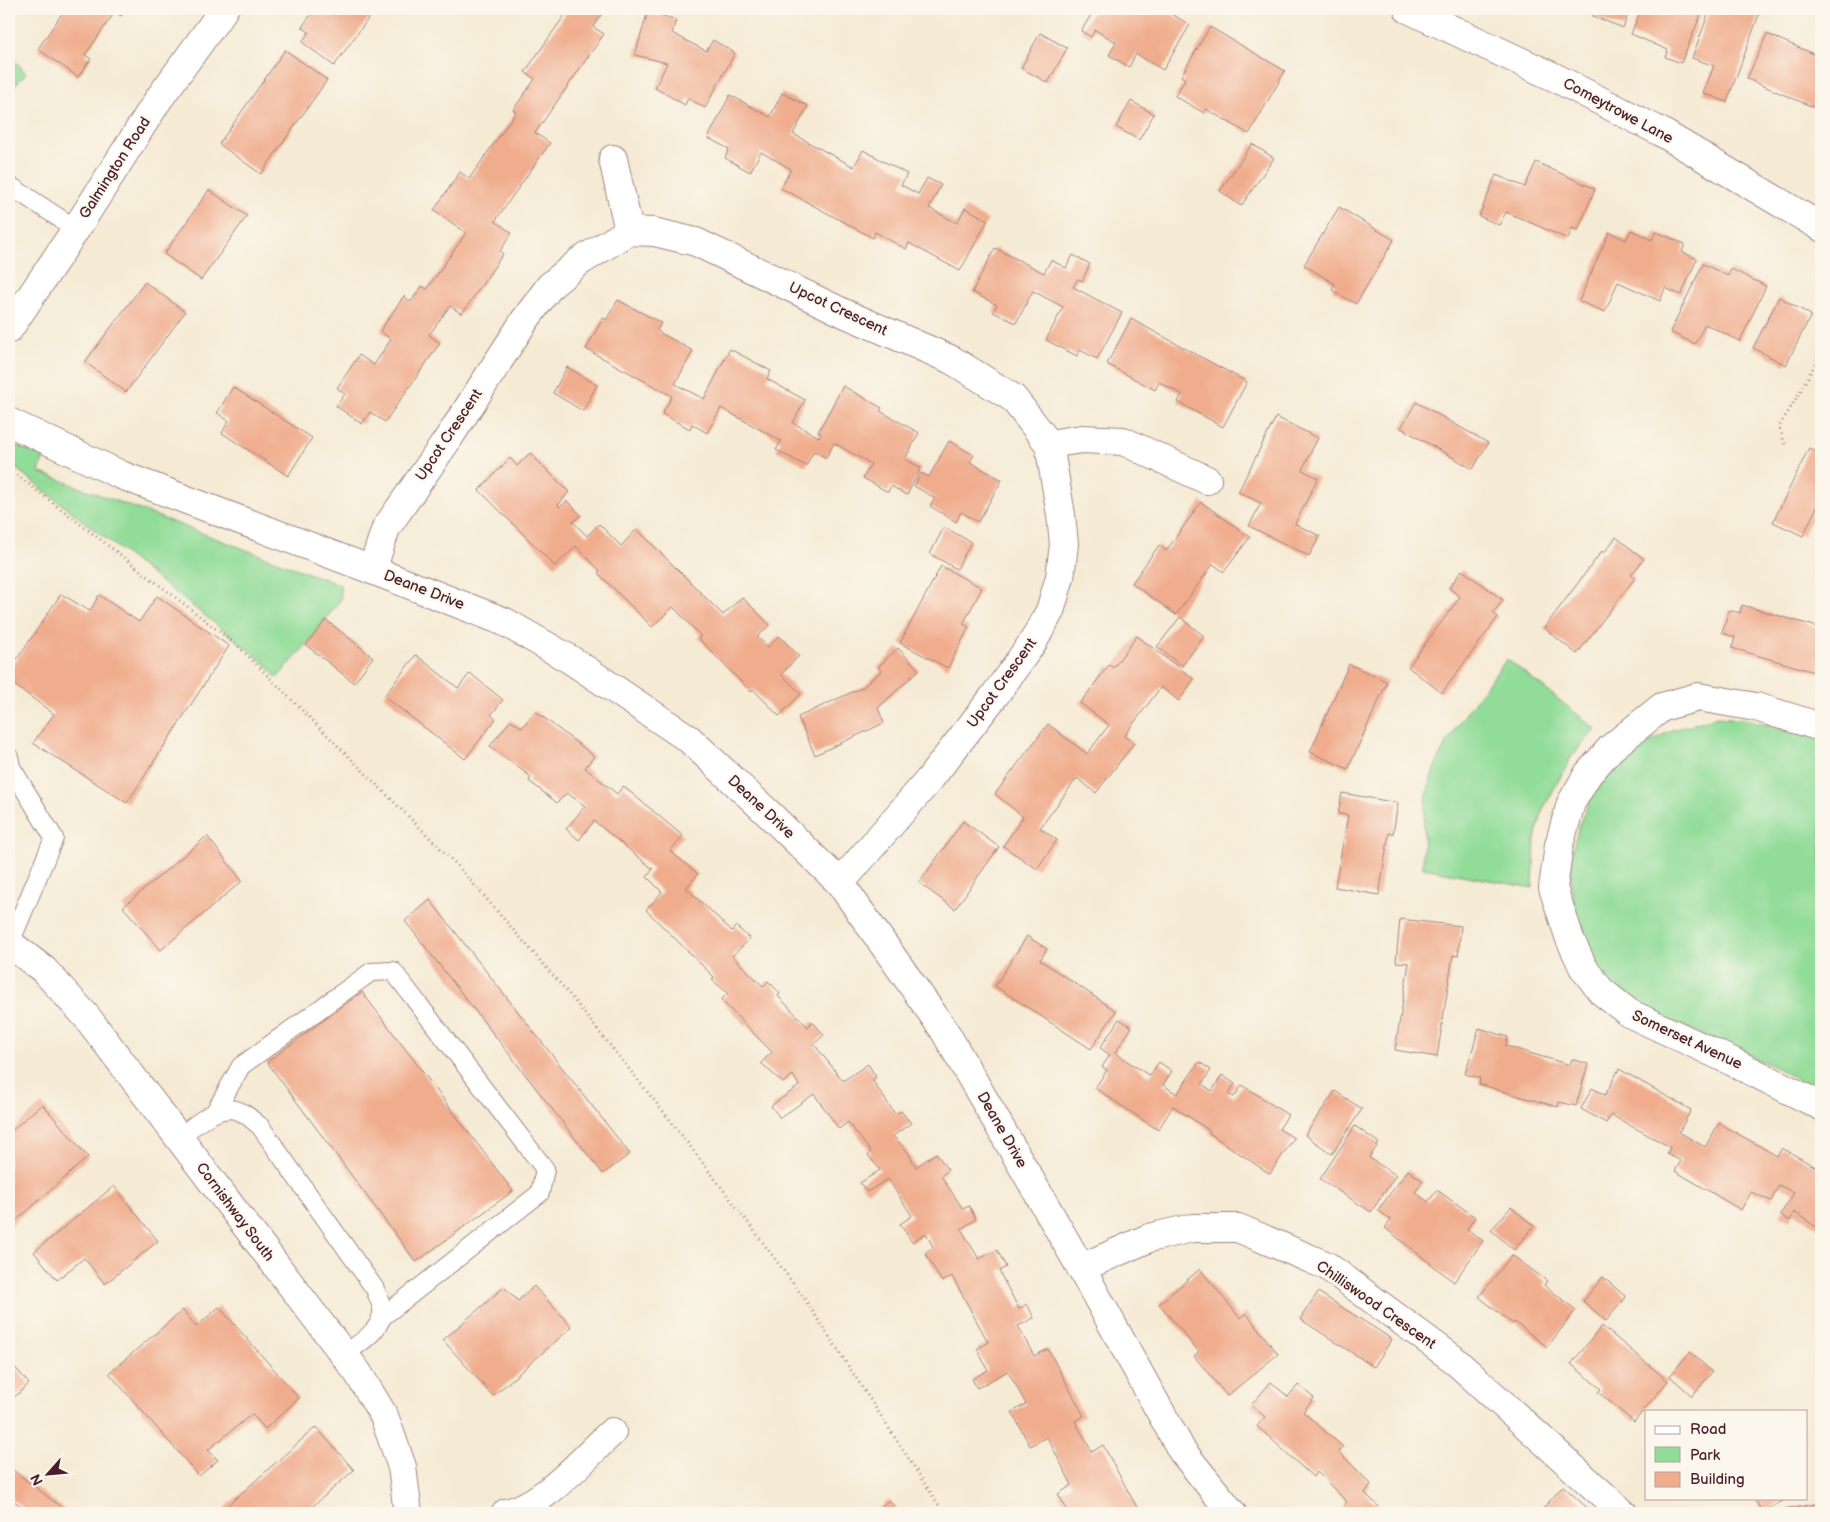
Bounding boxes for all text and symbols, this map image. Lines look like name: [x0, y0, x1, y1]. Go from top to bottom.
street label: Comeytrowe Lane: [1560, 74, 1676, 148]
street label: Galmington Road: [75, 114, 155, 222]
street label: Upcot Crescent: [786, 278, 891, 340]
street label: Upcot Crescent: [411, 385, 487, 485]
street label: Deane Drive: [381, 566, 467, 614]
street label: Upcot Crescent: [963, 634, 1041, 732]
street label: Deane Drive: [724, 771, 799, 843]
street label: Somerset Avenue: [1629, 1006, 1745, 1074]
street label: Deane Drive: [973, 1089, 1031, 1172]
street label: Cornishway South: [192, 1159, 278, 1265]
street label: Chilliswood Crescent: [1313, 1257, 1440, 1354]
legend: [1645, 1410, 1808, 1500]
text: Road: [1690, 1420, 1726, 1439]
text: Park: [1690, 1446, 1721, 1465]
north arrow: [22, 1450, 72, 1500]
text: Building: [1690, 1470, 1745, 1489]
text: N: [27, 1471, 47, 1488]

